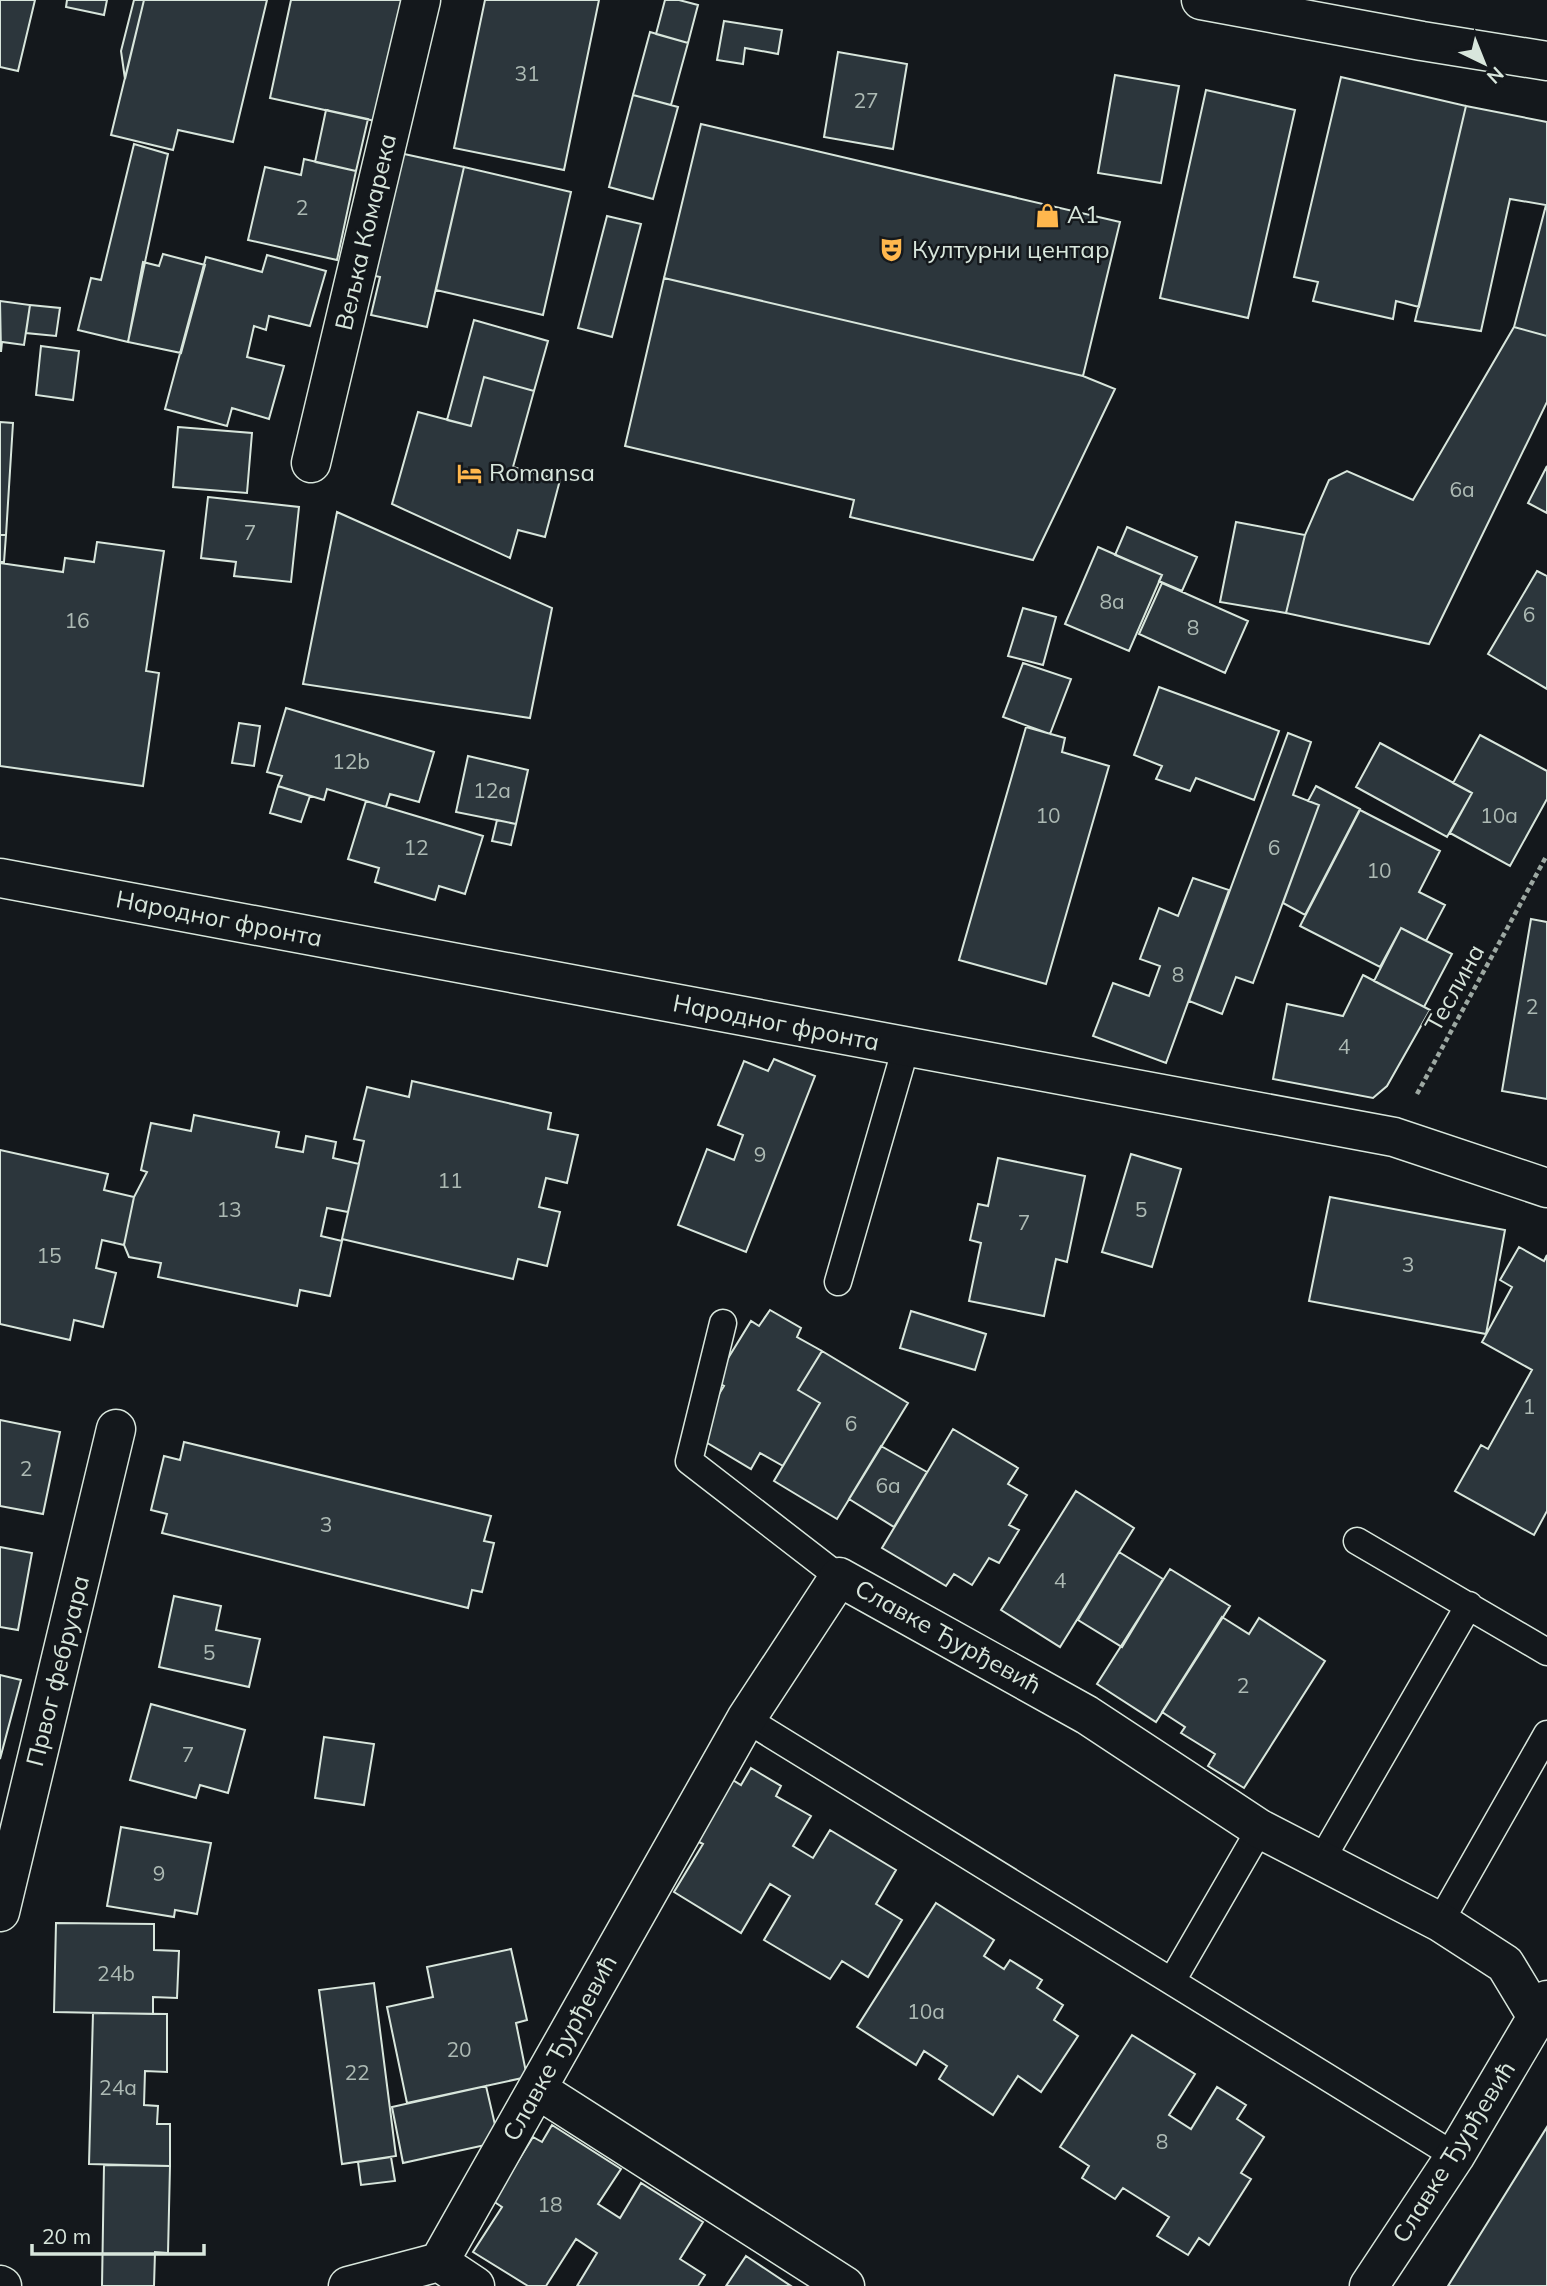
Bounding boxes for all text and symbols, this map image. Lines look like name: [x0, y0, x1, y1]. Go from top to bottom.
north arrow: [1449, 28, 1519, 98]
house number: 31: [514, 60, 540, 86]
text: N: [1482, 62, 1509, 89]
house number: 27: [853, 87, 879, 113]
street label: Вељка Комарека: [328, 131, 402, 333]
house number: 2: [296, 194, 308, 220]
place label: A1: [1067, 199, 1099, 229]
shop icon: A1: [1033, 201, 1061, 229]
place label: Културни центар: [912, 234, 1110, 264]
theatre icon: Културни центар: [878, 236, 906, 264]
place label: Romansa: [489, 457, 595, 487]
hotel icon: Romansa: [455, 459, 483, 487]
house number: 6a: [1449, 476, 1475, 502]
house number: 7: [244, 519, 256, 545]
house number: 8a: [1099, 588, 1125, 614]
house number: 6: [1523, 601, 1535, 627]
house number: 16: [64, 607, 90, 633]
house number: 8: [1187, 614, 1199, 640]
house number: 12b: [332, 748, 370, 774]
house number: 12a: [473, 777, 511, 803]
house number: 10: [1035, 802, 1061, 828]
house number: 10a: [1480, 802, 1518, 828]
house number: 12: [403, 834, 429, 860]
house number: 6: [1268, 834, 1280, 860]
house number: 10: [1366, 857, 1392, 883]
street label: Народног фронта: [113, 883, 325, 953]
street label: Теслина: [1418, 939, 1490, 1037]
house number: 8: [1172, 961, 1184, 987]
street label: Народног фронта: [670, 987, 882, 1057]
house number: 2: [1526, 993, 1538, 1019]
house number: 4: [1338, 1033, 1351, 1059]
house number: 9: [754, 1141, 766, 1167]
house number: 11: [437, 1167, 463, 1193]
house number: 13: [216, 1196, 242, 1222]
house number: 5: [1135, 1196, 1147, 1222]
house number: 7: [1018, 1209, 1030, 1235]
house number: 15: [36, 1242, 62, 1268]
house number: 3: [1402, 1251, 1414, 1277]
house number: 1: [1523, 1393, 1535, 1419]
house number: 6: [845, 1410, 857, 1436]
house number: 2: [20, 1455, 32, 1481]
house number: 6a: [875, 1472, 901, 1498]
house number: 3: [320, 1511, 332, 1537]
house number: 4: [1054, 1567, 1067, 1593]
street label: Првог фебруара: [19, 1572, 95, 1769]
street label: Славке Ђурђевић: [850, 1572, 1047, 1700]
house number: 5: [203, 1639, 215, 1665]
house number: 2: [1237, 1672, 1249, 1698]
house number: 7: [182, 1741, 194, 1767]
house number: 9: [153, 1860, 165, 1886]
street label: Славке Ђурђевић: [495, 1949, 623, 2146]
house number: 24b: [97, 1960, 135, 1986]
house number: 10a: [907, 1998, 945, 2024]
house number: 20: [446, 2036, 472, 2062]
street label: Славке Ђурђевић: [1385, 2055, 1521, 2248]
house number: 22: [344, 2059, 370, 2085]
house number: 24a: [99, 2074, 137, 2100]
house number: 8: [1156, 2128, 1168, 2154]
house number: 18: [537, 2191, 563, 2217]
scale bar: [32, 2212, 203, 2256]
text: 20 m: [42, 2223, 91, 2249]

